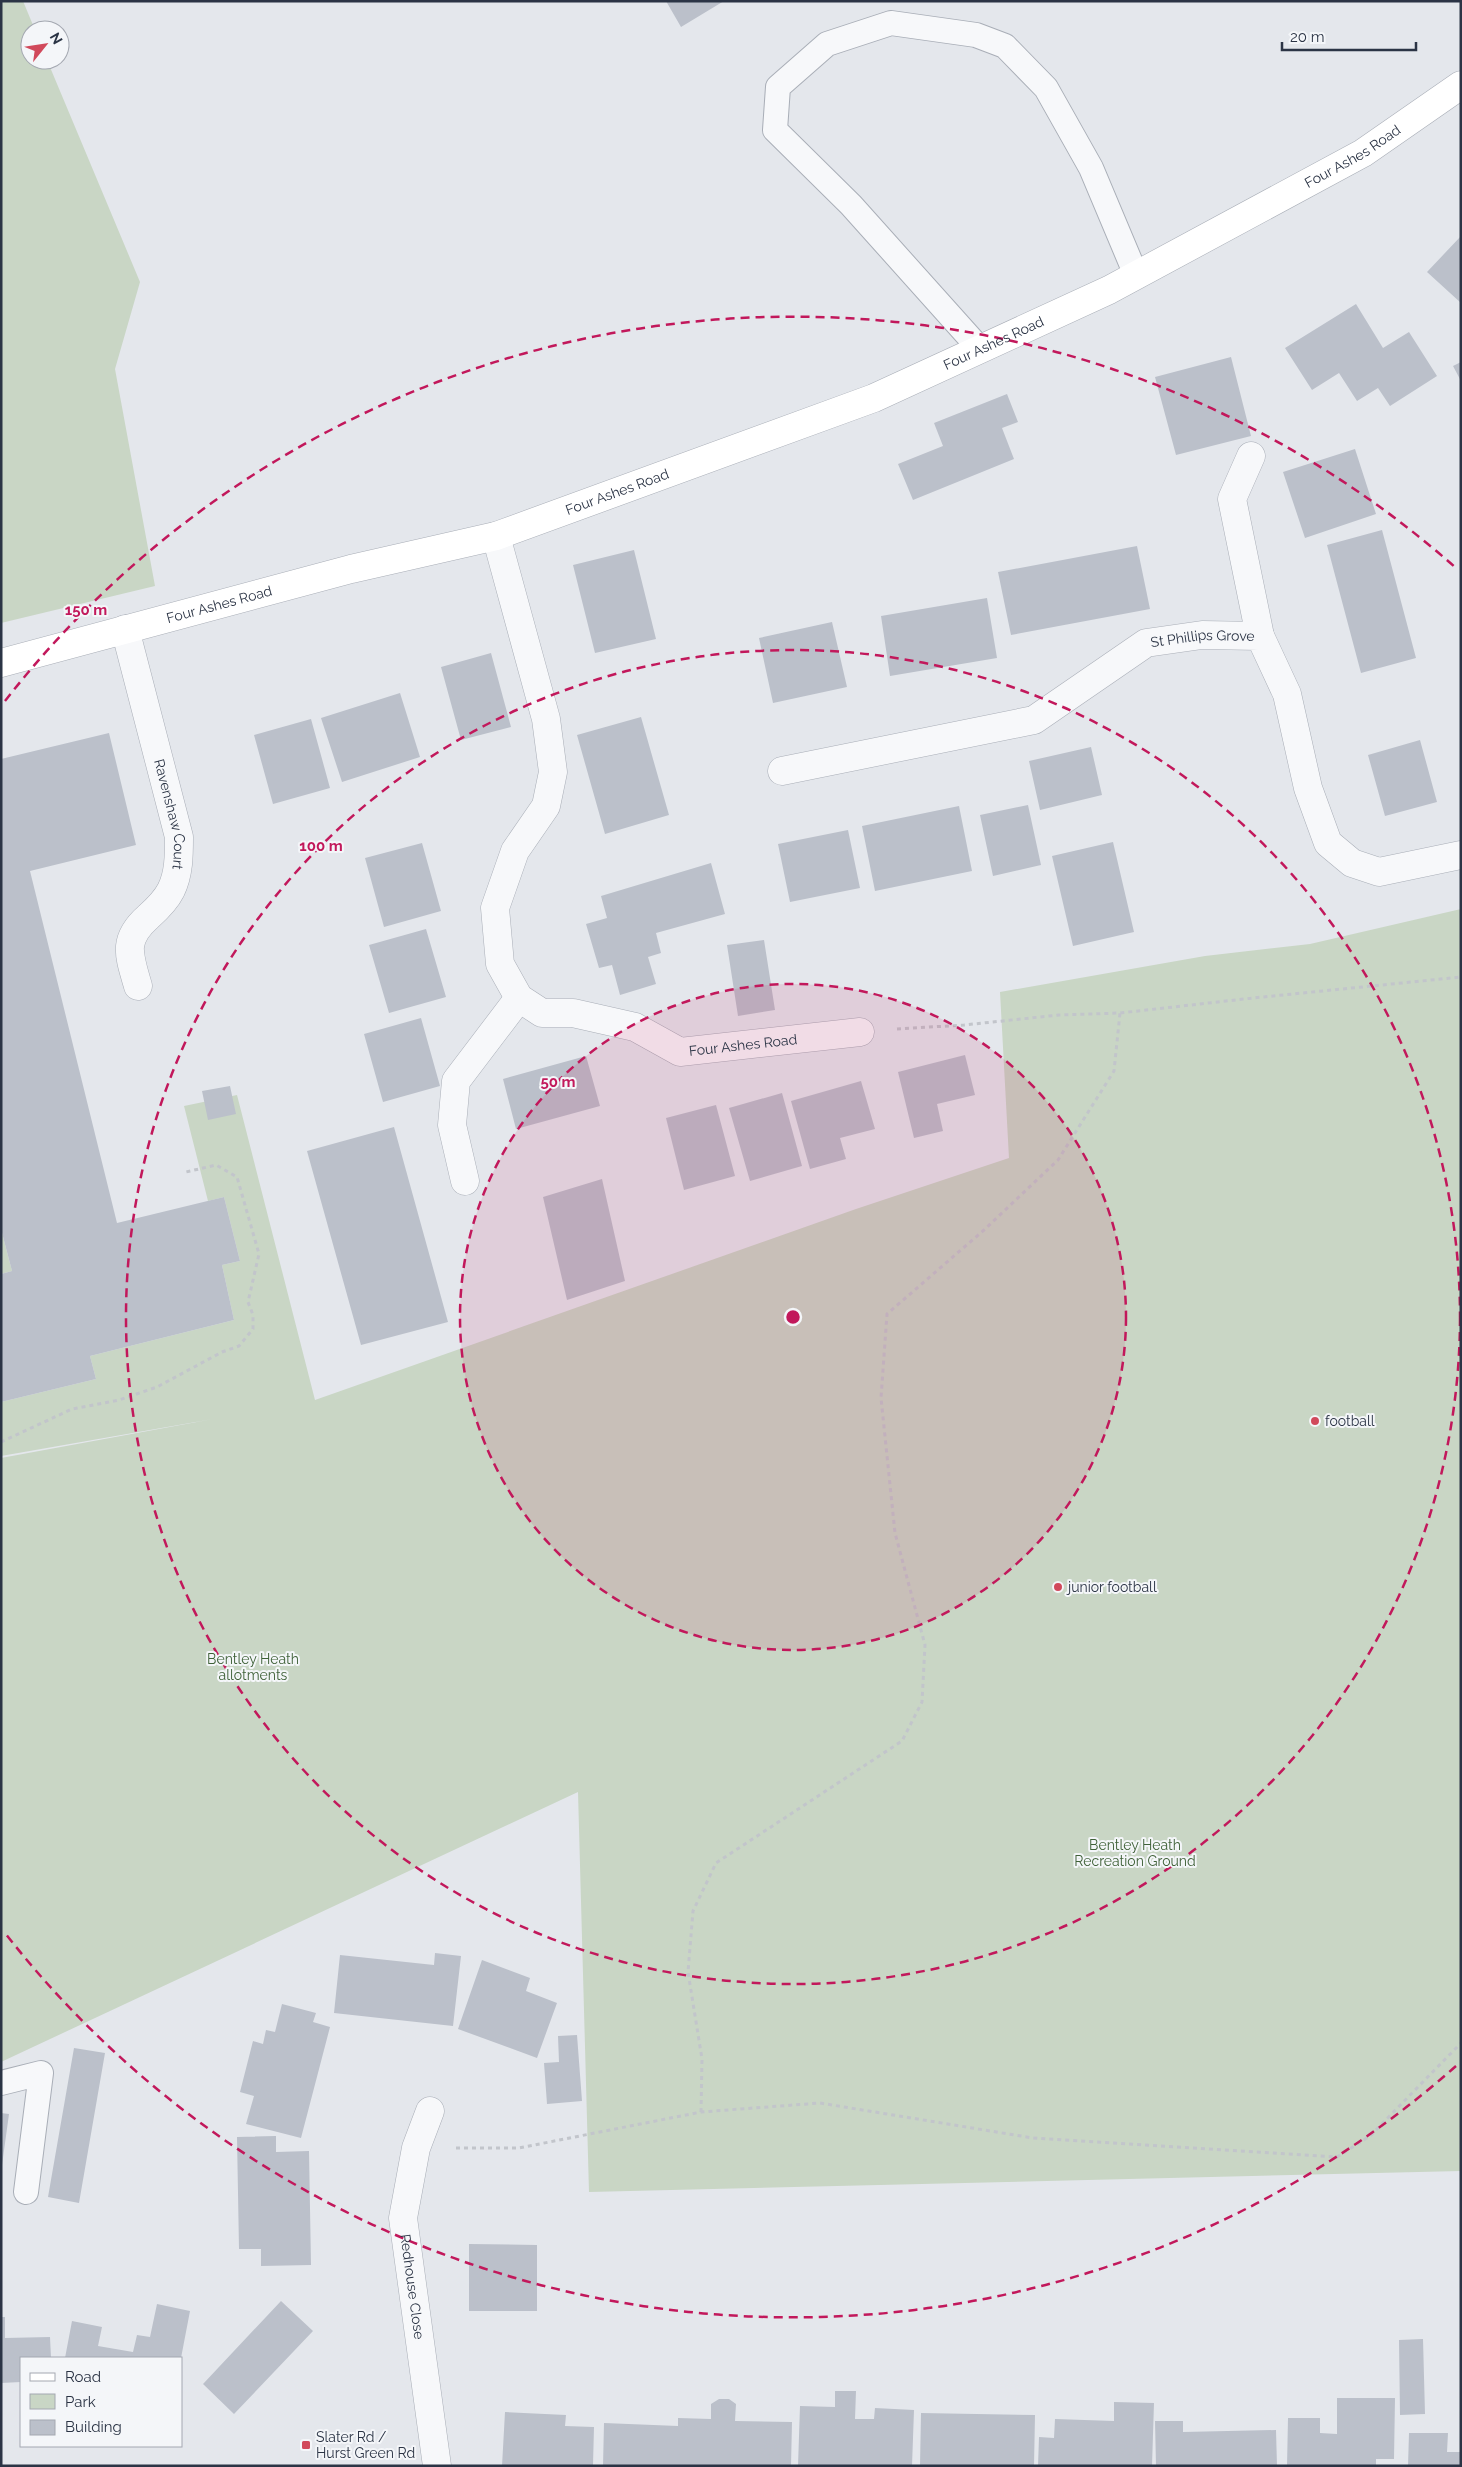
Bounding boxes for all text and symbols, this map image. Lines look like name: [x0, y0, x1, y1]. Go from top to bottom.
north arrow: [20, 20, 70, 70]
scale bar: [1282, 20, 1416, 52]
text: 20 m: [1290, 28, 1325, 46]
text: N: [47, 30, 66, 47]
street label: Four Ashes Road: [1302, 122, 1403, 191]
street label: Four Ashes Road: [941, 313, 1046, 373]
street label: Four Ashes Road: [563, 466, 671, 518]
street label: Four Ashes Road: [165, 583, 274, 626]
text: 150 m: [65, 601, 107, 619]
street label: St Phillips Grove: [1150, 626, 1255, 650]
street label: Ravenshaw Court: [151, 757, 187, 871]
text: 100 m: [299, 837, 343, 855]
street label: Four Ashes Road: [688, 1031, 798, 1059]
text: 50 m: [540, 1073, 576, 1091]
centre of rings: [784, 1308, 802, 1326]
place label: football: [1325, 1413, 1375, 1429]
marker: football: [1309, 1415, 1321, 1427]
place label: junior football: [1066, 1579, 1157, 1595]
marker: junior football: [1052, 1581, 1064, 1593]
park label: Bentley Heath allotments: [207, 1651, 299, 1683]
park label: Bentley Heath Recreation Ground: [1074, 1837, 1196, 1869]
street label: Redhouse Close: [397, 2233, 428, 2340]
legend: [20, 2357, 182, 2447]
text: Road: [65, 2368, 101, 2386]
text: Park: [65, 2393, 96, 2411]
text: Building: [65, 2418, 122, 2436]
place label: Slater Rd / Hurst Green Rd: [316, 2429, 415, 2461]
marker: Slater Rd / Hurst Green Rd: [300, 2439, 312, 2451]

